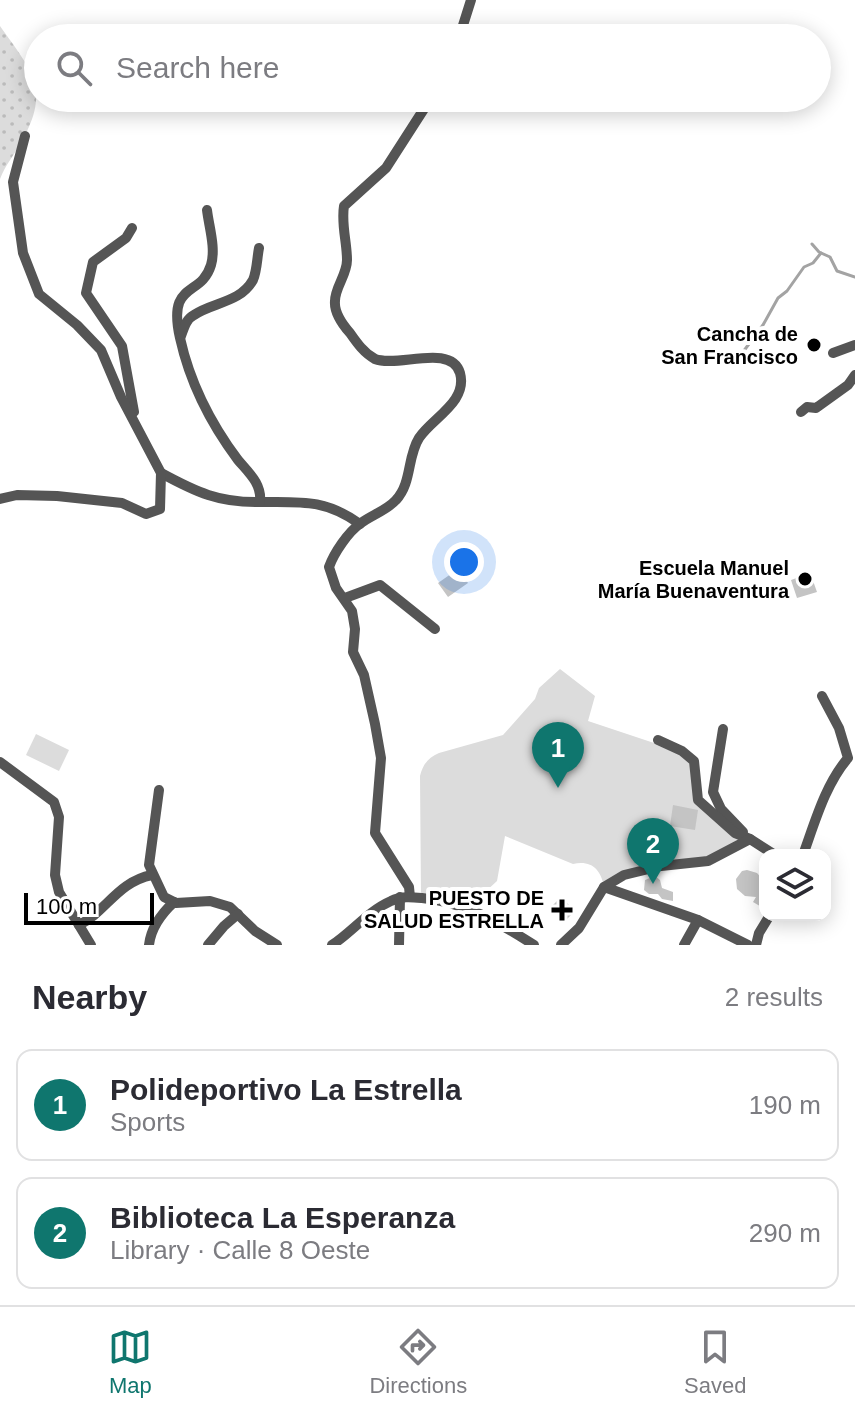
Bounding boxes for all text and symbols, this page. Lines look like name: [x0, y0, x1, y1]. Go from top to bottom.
search box: [24, 24, 831, 112]
icon: search: [52, 46, 96, 90]
text: Search here: [116, 51, 279, 84]
place label: Cancha de San Francisco: [661, 323, 798, 368]
marker: Cancha de San Francisco: [805, 336, 823, 354]
your location: [444, 542, 484, 582]
place label: Escuela Manuel María Buenaventura: [598, 557, 790, 602]
marker: Escuela Manuel María Buenaventura: [796, 570, 814, 588]
pin: 1: [532, 722, 584, 788]
pin: 2: [627, 818, 679, 884]
map controls: [759, 849, 831, 921]
button: layers: [759, 849, 831, 921]
place label: PUESTO DE SALUD ESTRELLA: [364, 887, 544, 932]
scale bar: [24, 889, 154, 925]
text: 100 m: [36, 894, 97, 919]
marker: PUESTO DE SALUD ESTRELLA: [551, 899, 573, 921]
text: Nearby: [32, 978, 147, 1016]
text: 2 results: [725, 982, 823, 1012]
text: Polideportivo La Estrella: [110, 1073, 462, 1106]
text: 1: [53, 1090, 67, 1120]
text: 190 m: [749, 1090, 821, 1120]
text: Sports: [110, 1107, 185, 1137]
text: Biblioteca La Esperanza: [110, 1201, 455, 1234]
text: 2: [53, 1218, 67, 1248]
text: 290 m: [749, 1218, 821, 1248]
text: Library · Calle 8 Oeste: [110, 1235, 370, 1265]
tab: Map: [108, 1325, 152, 1399]
tab: Directions: [369, 1325, 467, 1399]
tab: Saved: [684, 1325, 747, 1399]

